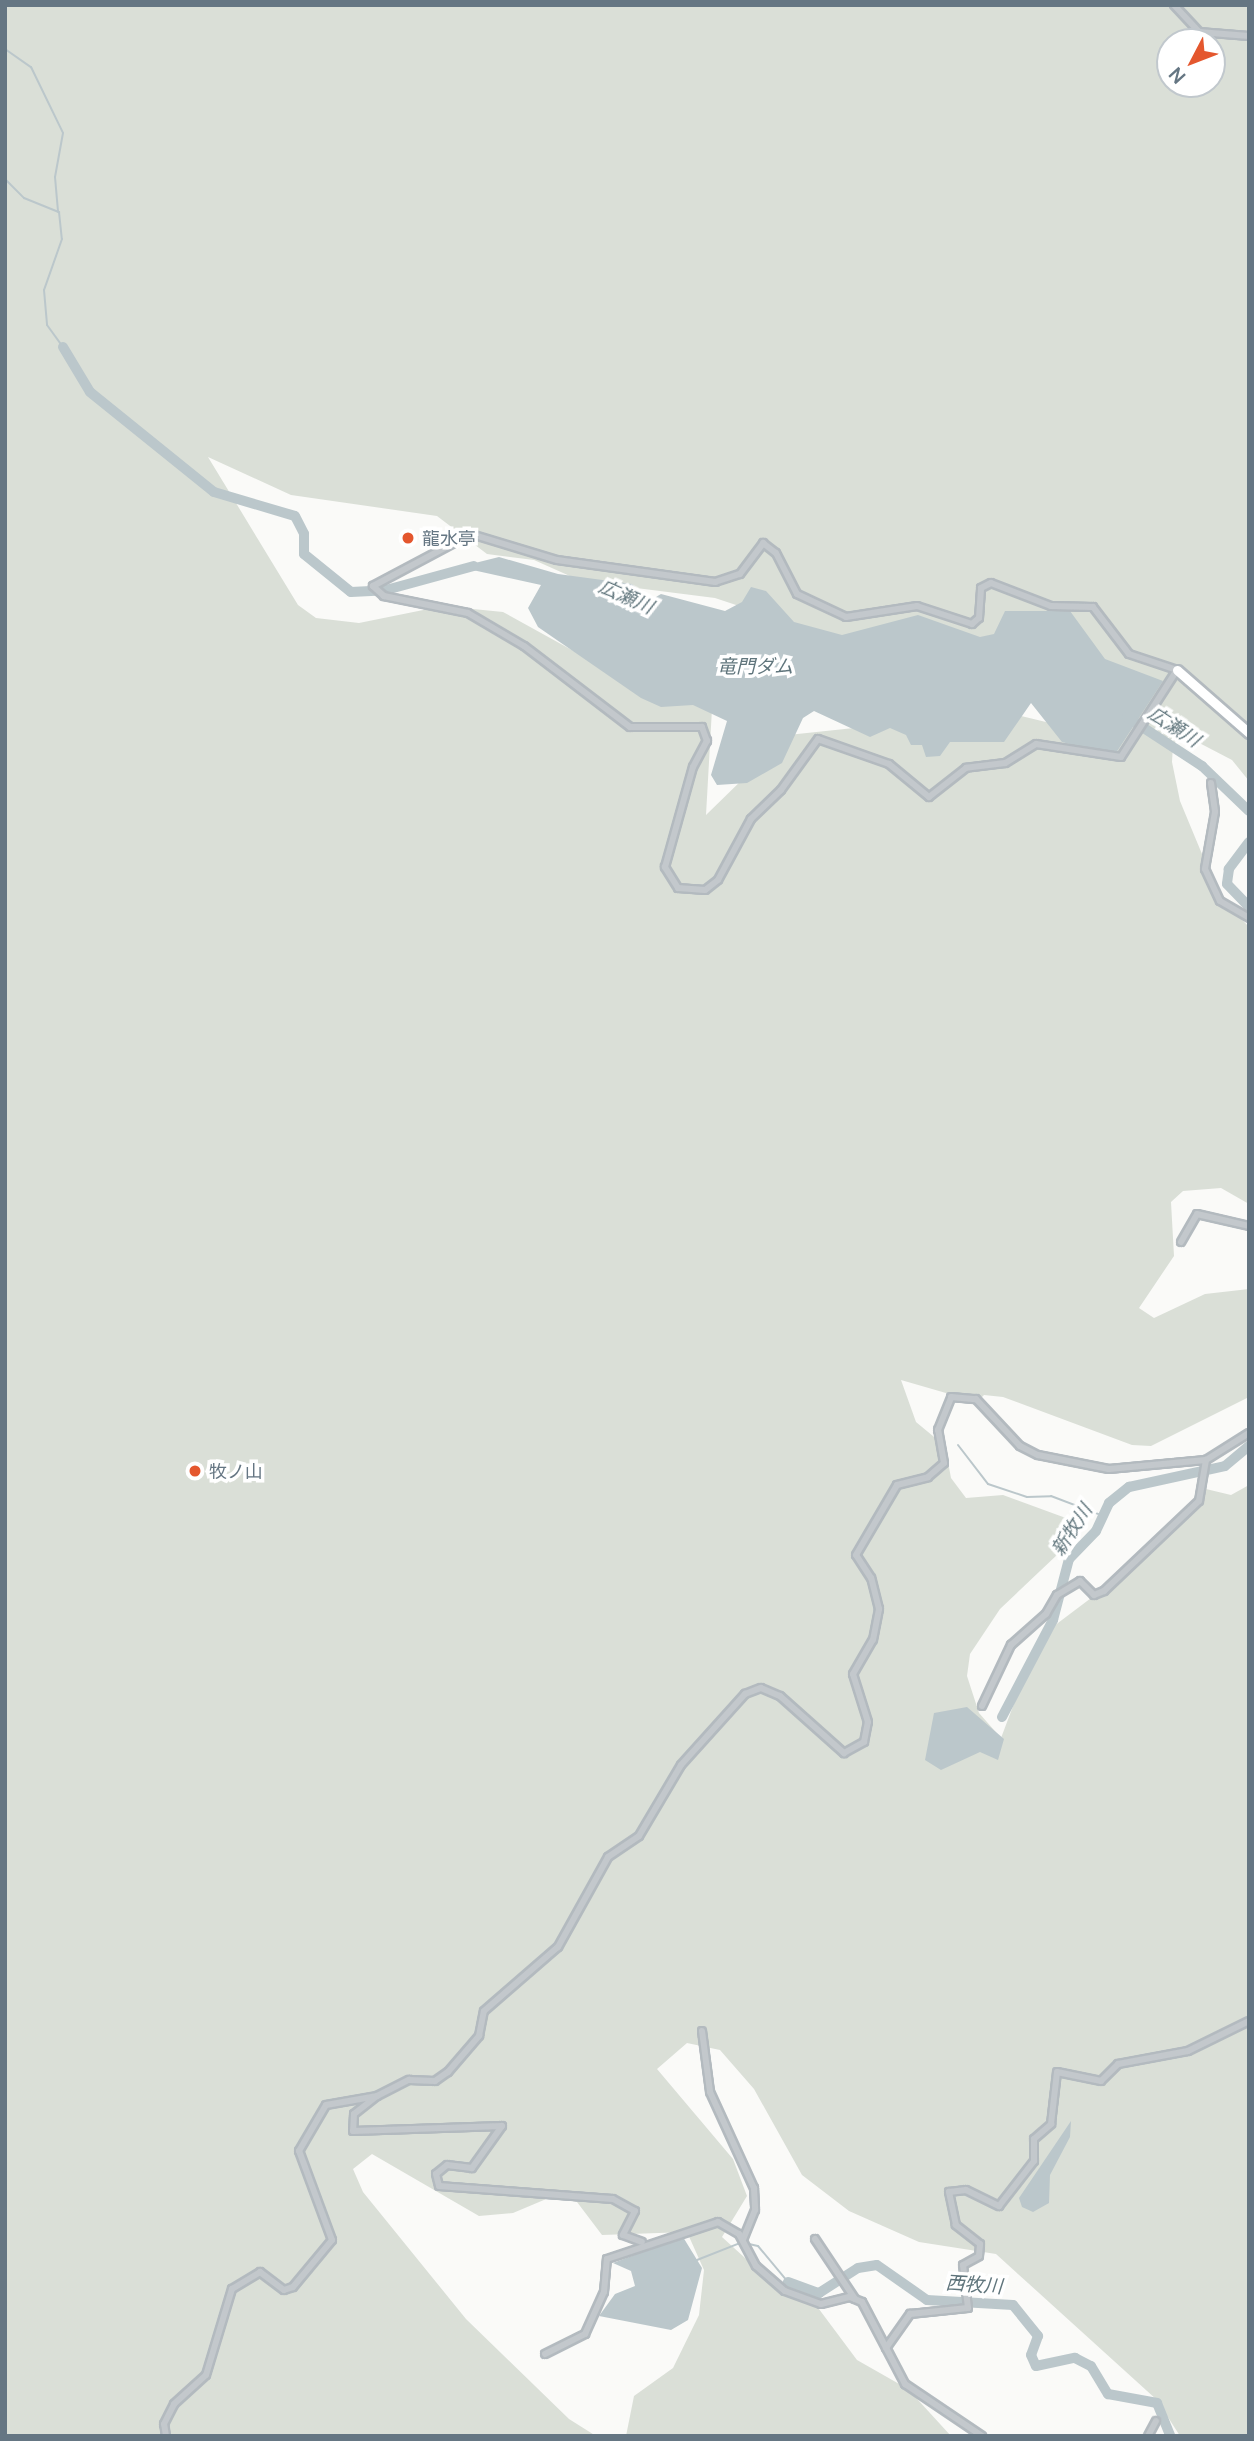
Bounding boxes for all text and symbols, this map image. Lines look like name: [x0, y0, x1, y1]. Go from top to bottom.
north arrow: [1156, 28, 1226, 98]
text: N: [1163, 62, 1191, 89]
place label: 龍水亭: [422, 527, 476, 549]
marker: 龍水亭: [400, 530, 416, 546]
water label: 広瀬川: [595, 575, 657, 619]
water label: 竜門ダム: [717, 656, 793, 678]
water label: 広瀬川: [1144, 702, 1204, 752]
place label: 牧ノ山: [209, 1460, 263, 1482]
marker: 牧ノ山: [187, 1463, 203, 1479]
water label: 新牧川: [1047, 1500, 1097, 1560]
water label: 西牧川: [945, 2272, 1003, 2298]

